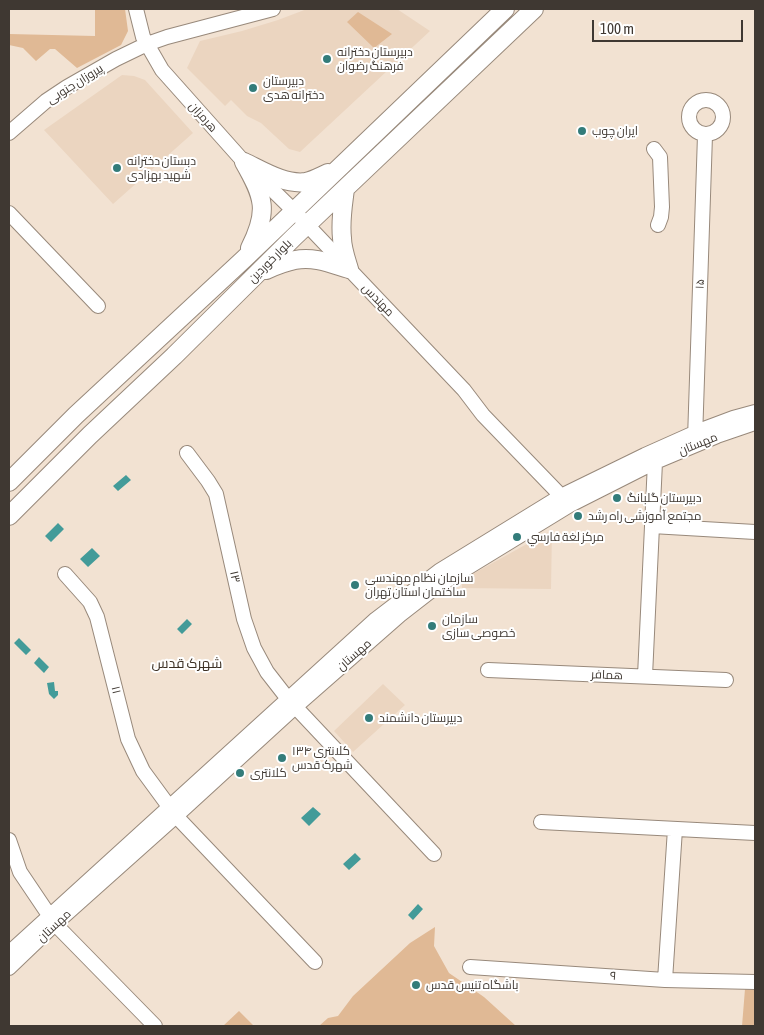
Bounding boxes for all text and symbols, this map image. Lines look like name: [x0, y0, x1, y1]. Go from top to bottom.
scale bar: [594, 10, 745, 42]
text: 100 m: [600, 20, 634, 37]
place label: دبیرستان دخترانه فرهنگ رضوان: [337, 45, 413, 73]
marker: دبیرستان دخترانه فرهنگ رضوان: [321, 53, 333, 65]
street label: پیروزان جنوبی: [44, 61, 106, 107]
place label: دبیرستان دخترانه هدی: [263, 74, 324, 102]
marker: دبیرستان دخترانه هدی: [247, 82, 259, 94]
street label: هرمزان: [186, 99, 220, 135]
place label: ایران چوب: [592, 124, 638, 138]
marker: ایران چوب: [576, 125, 588, 137]
place label: دبستان دخترانه شهید بهزادی: [127, 154, 196, 182]
marker: دبستان دخترانه شهید بهزادی: [111, 162, 123, 174]
street label: بلوار خوردین: [245, 236, 295, 286]
street label: ۱۵: [693, 279, 707, 289]
street label: مهندس: [359, 281, 397, 319]
street label: مهستان: [676, 430, 720, 458]
place label: دبیرستان گلبانگ: [627, 491, 702, 505]
marker: دبیرستان گلبانگ: [611, 492, 623, 504]
place label: مجتمع آموزشی راه رشد: [588, 509, 702, 523]
marker: مجتمع آموزشی راه رشد: [572, 510, 584, 522]
place label: مركز لغة فارسي: [527, 530, 604, 544]
marker: مركز لغة فارسي: [511, 531, 523, 543]
street label: ۱۳: [227, 570, 243, 584]
place label: سازمان نظام مهندسی ساختمان استان تهران: [365, 571, 473, 599]
marker: سازمان نظام مهندسی ساختمان استان تهران: [349, 579, 361, 591]
place label: سازمان خصوصی سازی: [442, 612, 515, 640]
marker: سازمان خصوصی سازی: [426, 620, 438, 632]
street label: مهستان: [334, 636, 374, 674]
district label: شهرک قدس: [152, 656, 222, 672]
street label: همافر: [591, 667, 623, 683]
street label: ۱۱: [108, 685, 124, 695]
place label: دبیرستان دانشمند: [379, 711, 462, 725]
marker: دبیرستان دانشمند: [363, 712, 375, 724]
place label: کلانتری ۱۳۴ شهرک قدس: [292, 744, 353, 772]
marker: کلانتری ۱۳۴ شهرک قدس: [276, 752, 288, 764]
place label: کلانتری: [250, 766, 287, 780]
marker: کلانتری: [234, 767, 246, 779]
street label: مهستان: [34, 907, 74, 945]
street label: ۹: [609, 969, 617, 983]
place label: باشگاه تنیس قدس: [426, 978, 518, 992]
marker: باشگاه تنیس قدس: [410, 979, 422, 991]

